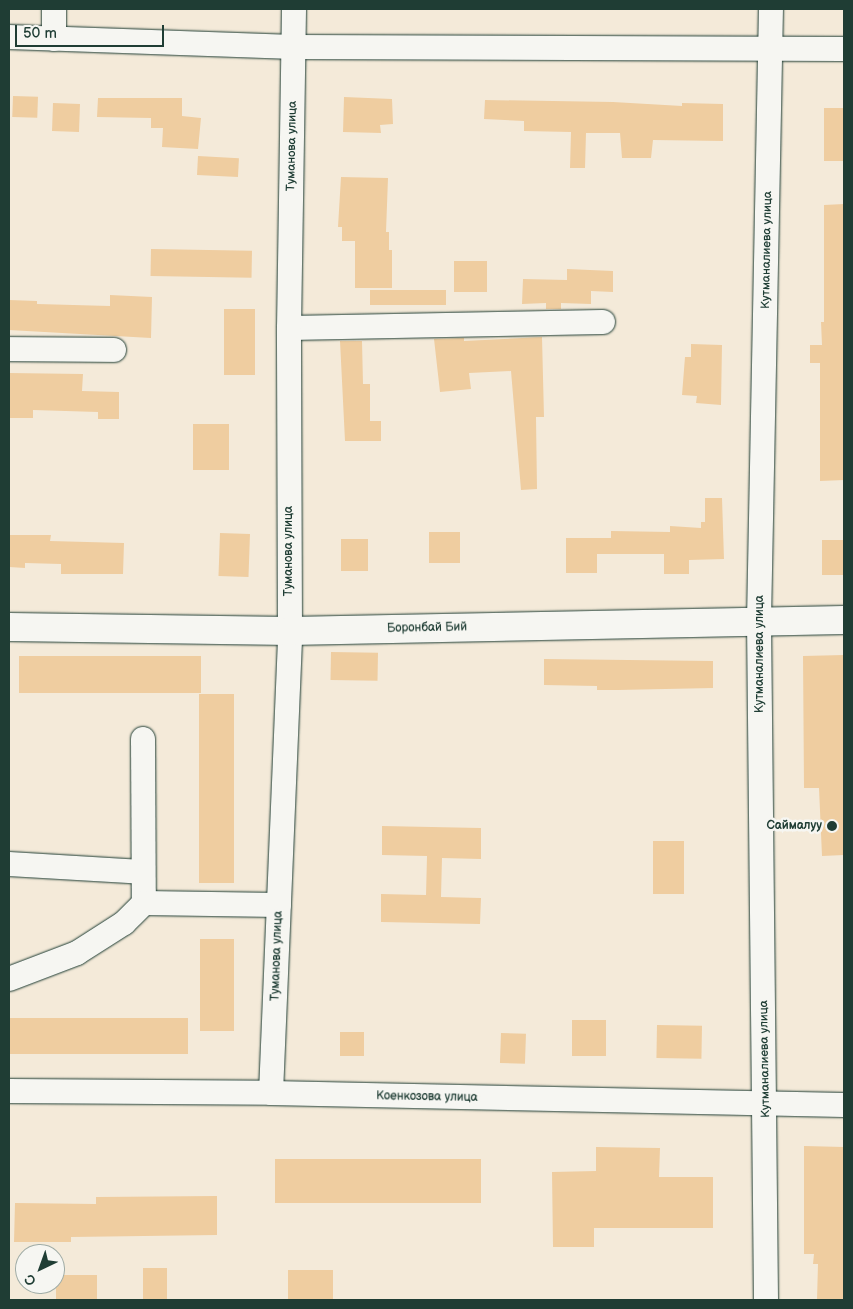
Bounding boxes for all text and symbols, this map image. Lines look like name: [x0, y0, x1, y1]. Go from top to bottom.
scale bar: [18, 15, 166, 47]
text: 50 m: [23, 24, 57, 43]
street label: Туманова улица: [284, 101, 300, 191]
street label: Кутманалиева улица: [759, 191, 775, 309]
street label: Туманова улица: [282, 506, 296, 596]
street label: Кутманалиева улица: [753, 595, 767, 713]
street label: Боронбай Бий: [387, 620, 467, 636]
place label: Саймалуу: [766, 819, 822, 833]
marker: Саймалуу: [826, 820, 838, 832]
street label: Туманова улица: [268, 911, 286, 1001]
street label: Кутманалиева улица: [757, 1000, 773, 1118]
street label: Коенкозова улица: [376, 1089, 478, 1105]
north arrow: [15, 1244, 65, 1294]
text: С: [21, 1270, 40, 1289]

